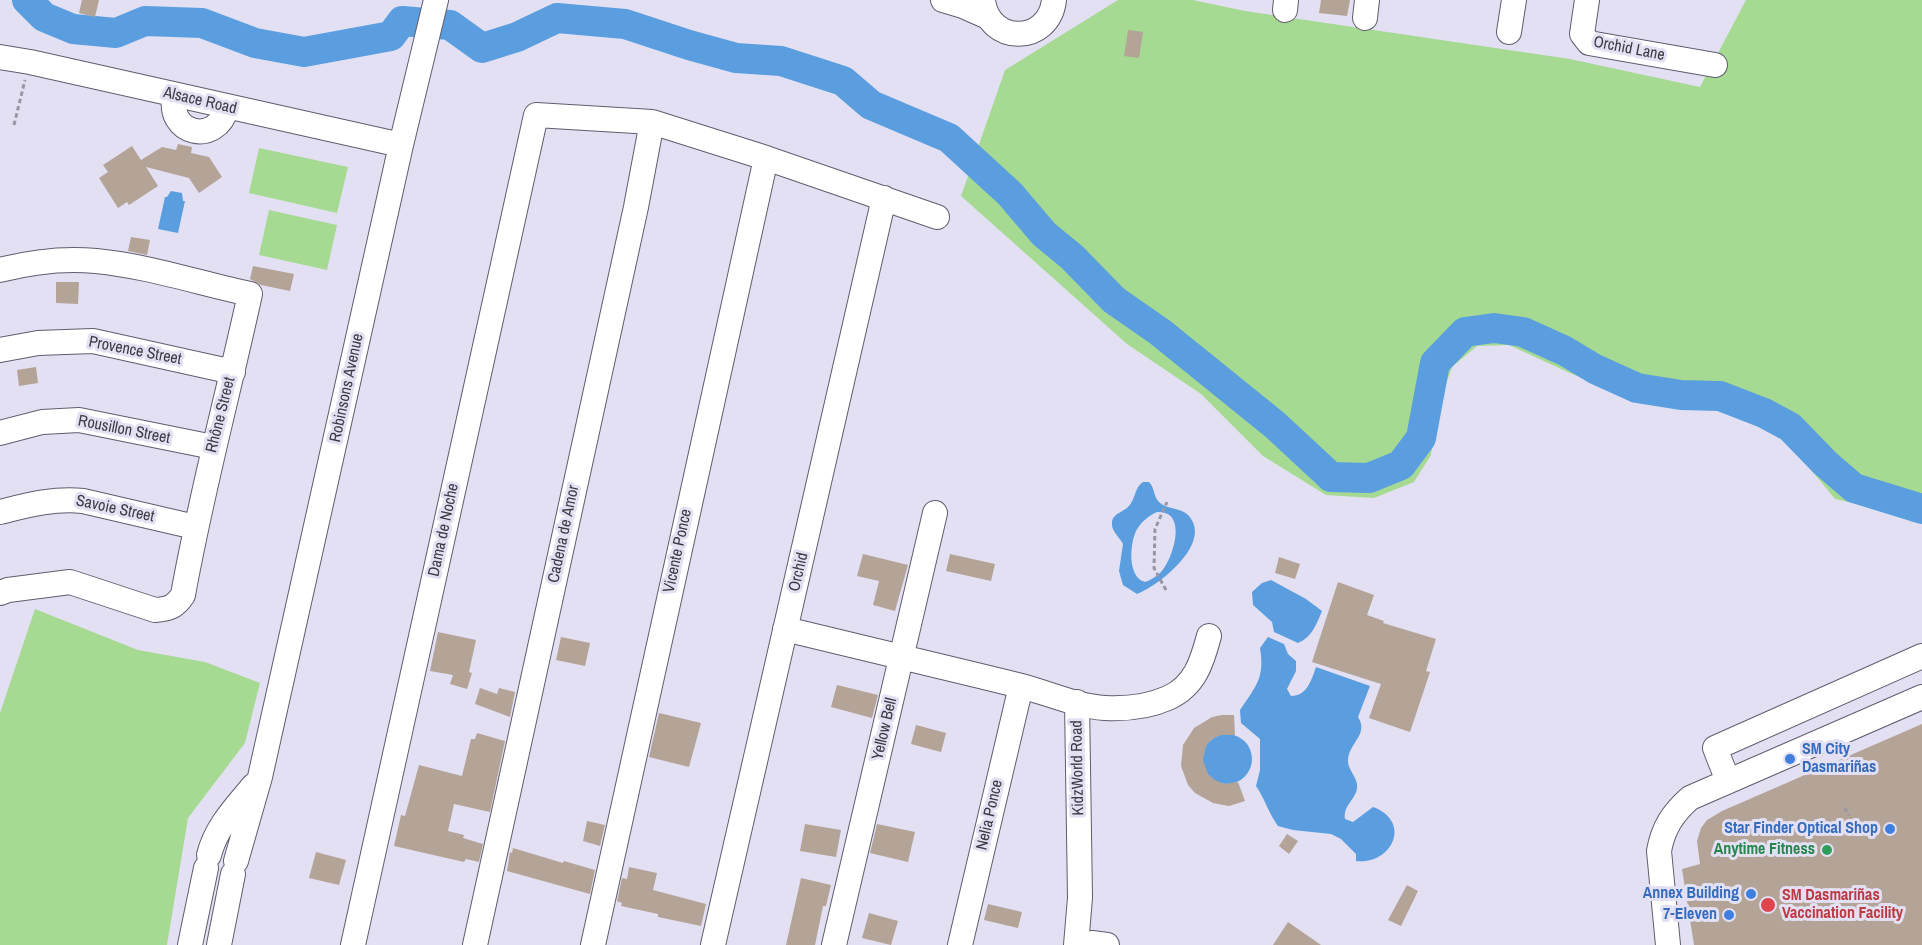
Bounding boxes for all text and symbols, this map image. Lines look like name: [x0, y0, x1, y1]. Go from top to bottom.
street label: Orchid Lane: [1592, 33, 1666, 65]
street label: Alsace Road: [162, 83, 238, 119]
street label: Robinsons Avenue: [326, 332, 368, 444]
street label: Provence Street: [87, 333, 183, 369]
street label: Rhône Street: [202, 375, 240, 455]
street label: Rousillon Street: [76, 412, 172, 448]
street label: Dama de Noche: [425, 482, 463, 578]
street label: Cadena de Amor: [544, 483, 584, 585]
street label: Savoie Street: [74, 491, 156, 527]
street label: Vicente Ponce: [660, 507, 696, 595]
street label: Orchid: [785, 551, 813, 593]
street label: Yellow Bell: [869, 696, 901, 762]
street label: KidzWorld Road: [1068, 720, 1088, 816]
place label: SM City Dasmariñas: [1802, 740, 1876, 778]
marker: SM City Dasmariñas: [1783, 752, 1797, 766]
street label: Nelia Ponce: [973, 778, 1007, 852]
place label: Star Finder Optical Shop: [1724, 819, 1878, 839]
marker: Star Finder Optical Shop: [1883, 822, 1897, 836]
place label: Anytime Fitness: [1714, 840, 1815, 860]
marker: Anytime Fitness: [1820, 843, 1834, 857]
place label: Annex Building: [1643, 884, 1739, 904]
place label: SM Dasmariñas Vaccination Facility: [1782, 886, 1903, 924]
marker: Annex Building: [1744, 887, 1758, 901]
marker: SM Dasmariñas Vaccination Facility: [1759, 896, 1777, 914]
place label: 7-Eleven: [1663, 905, 1717, 925]
marker: 7-Eleven: [1722, 908, 1736, 922]

